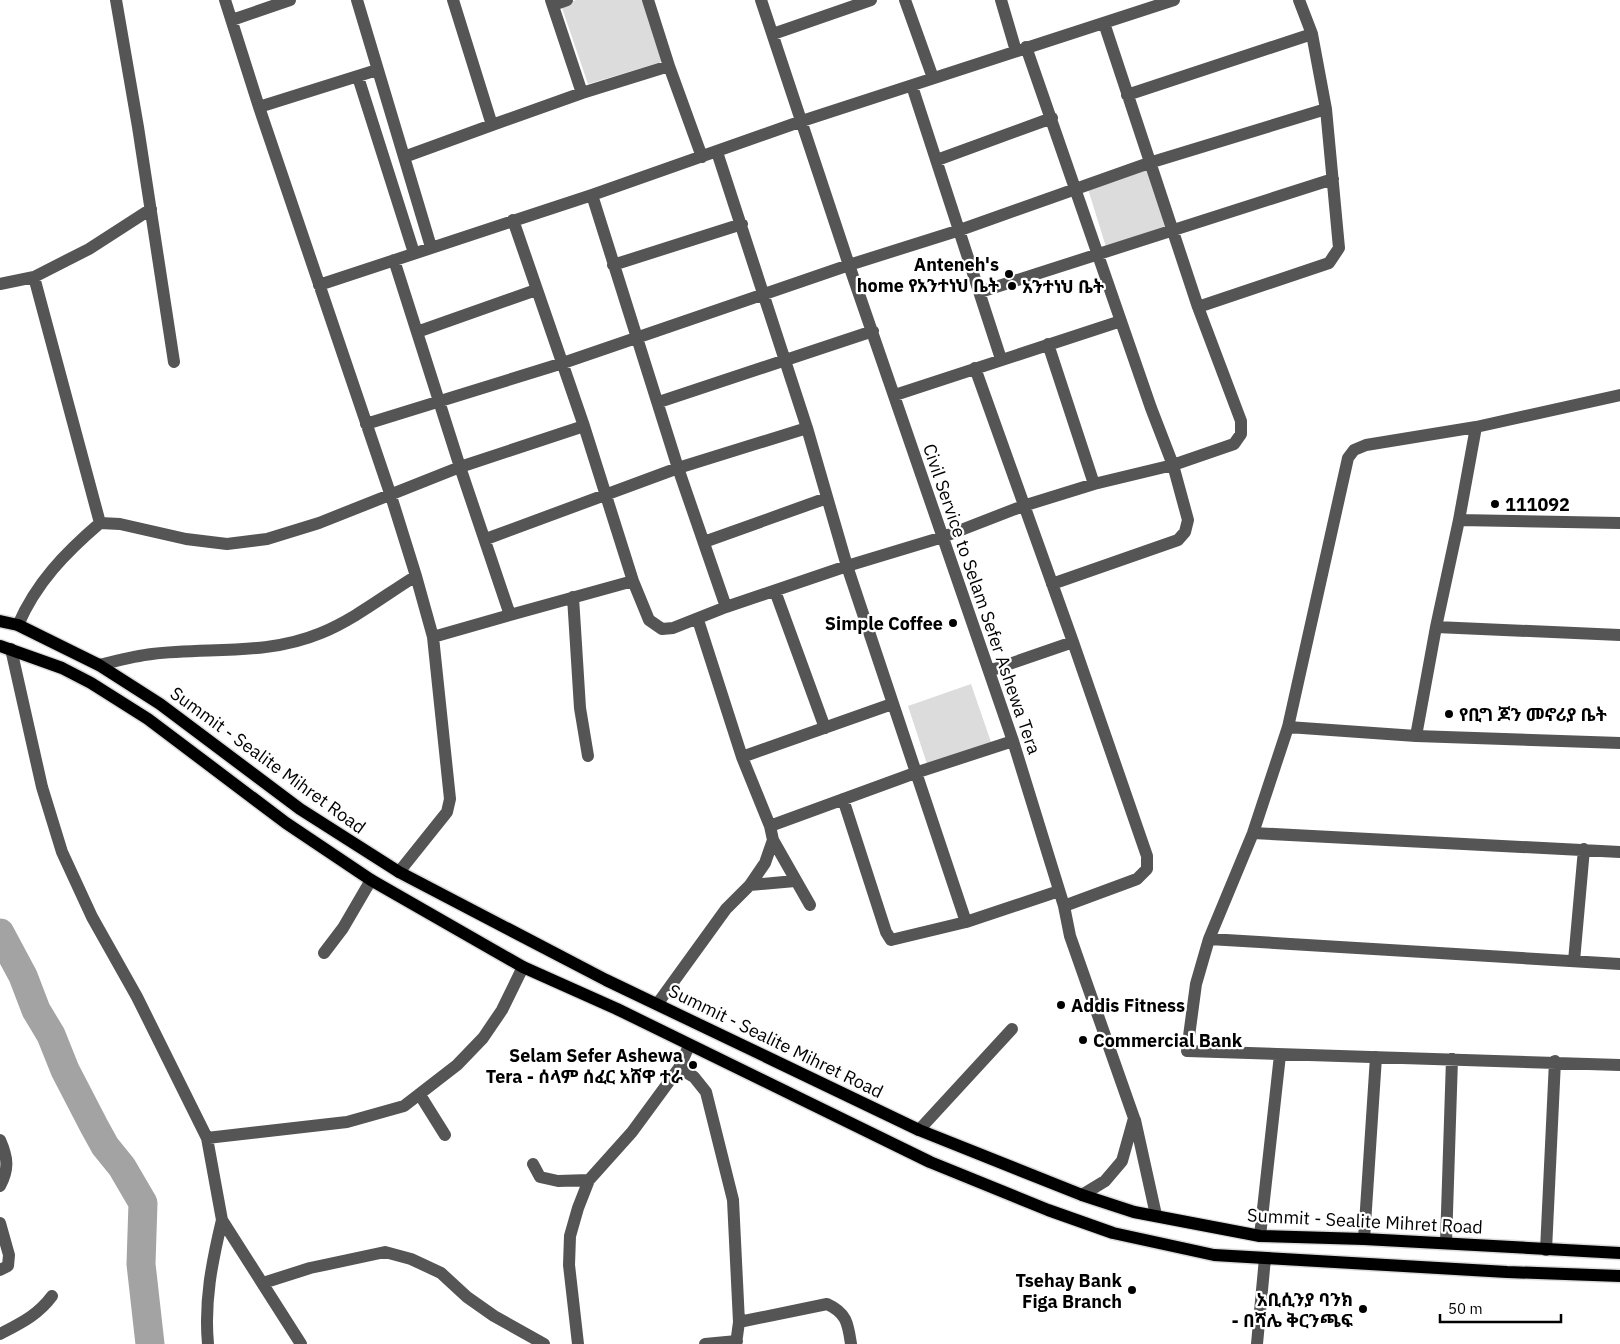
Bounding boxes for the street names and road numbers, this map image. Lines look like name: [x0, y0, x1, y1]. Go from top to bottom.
street label: Civil Service to Selam Sefer Ashewa Tera: [918, 441, 1046, 758]
street label: Summit - Sealite Mihret Road: [166, 681, 370, 839]
street label: Summit - Sealite Mihret Road: [665, 979, 887, 1103]
street label: Summit - Sealite Mihret Road: [1247, 1203, 1483, 1239]

